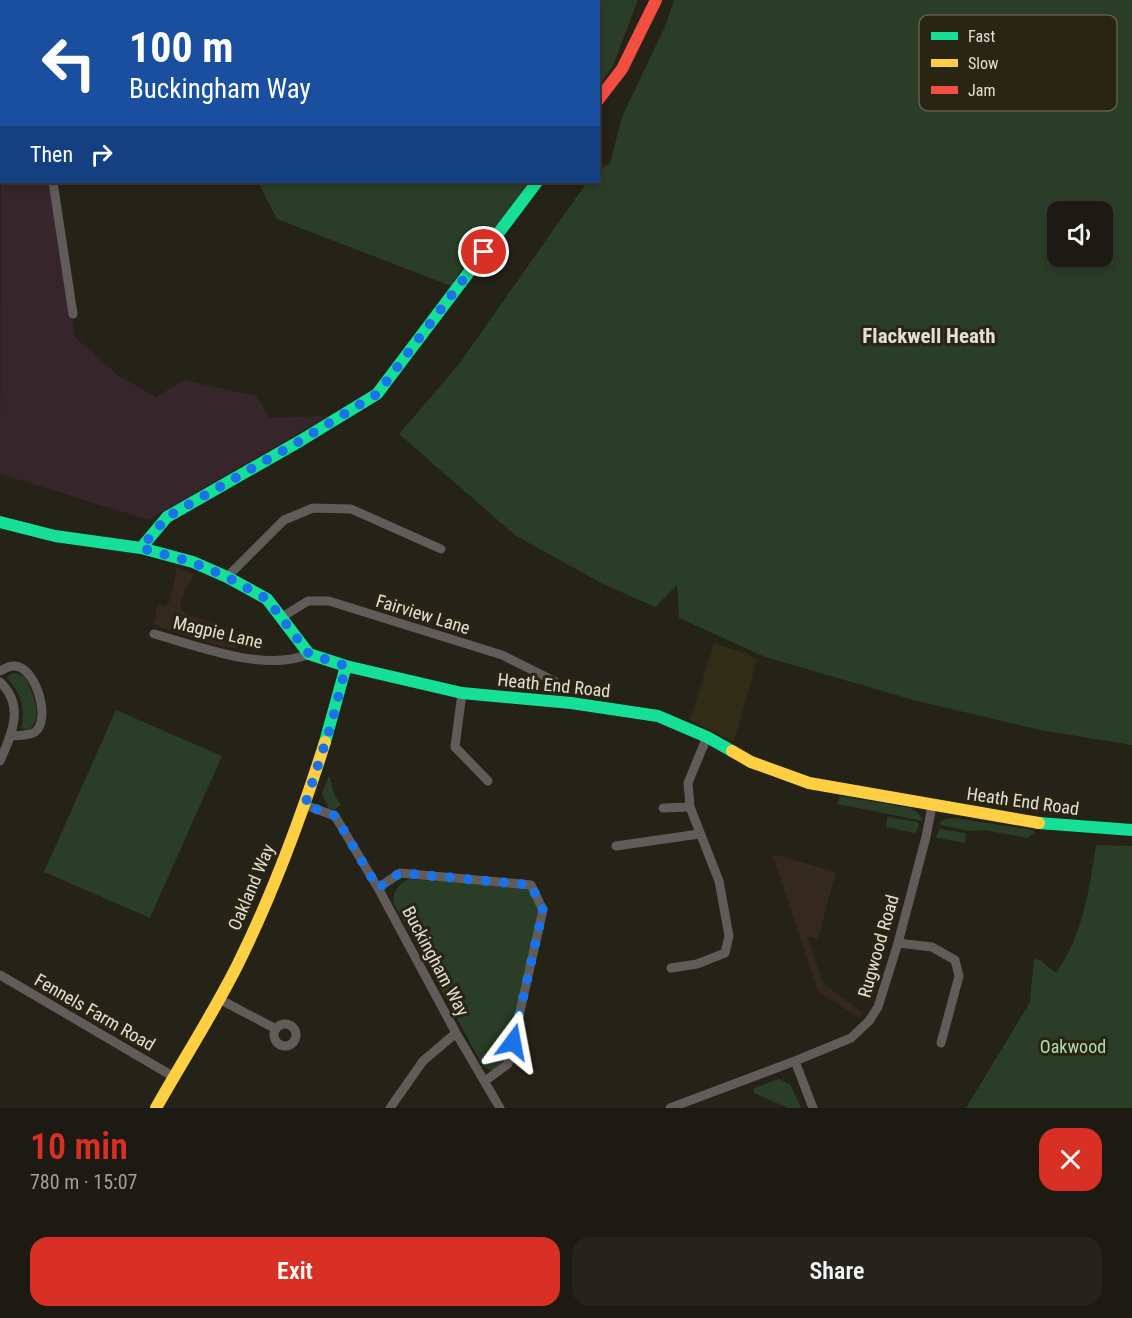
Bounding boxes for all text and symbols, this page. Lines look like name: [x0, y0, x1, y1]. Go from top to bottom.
legend: [919, 15, 1117, 111]
text: 100 m: [129, 23, 234, 72]
icon: left: [30, 24, 108, 102]
text: Fast: [968, 27, 995, 46]
text: Slow: [968, 54, 998, 73]
text: Buckingham Way: [129, 73, 311, 105]
text: Jam: [968, 81, 995, 100]
icon: right: [85, 138, 118, 171]
text: Then: [30, 142, 73, 167]
map controls: [1047, 201, 1113, 267]
button: sound: [1047, 201, 1113, 267]
pin: [458, 226, 509, 277]
icon: arrive: [467, 235, 500, 268]
district label: Flackwell Heath: [862, 324, 996, 348]
street label: Fairview Lane: [373, 590, 473, 638]
street label: Magpie Lane: [171, 612, 265, 652]
street label: Heath End Road: [497, 669, 611, 701]
street label: Heath End Road: [965, 783, 1081, 819]
street label: Oakland Way: [223, 840, 279, 933]
street label: Rugwood Road: [853, 892, 903, 1000]
street label: Buckingham Way: [398, 903, 474, 1020]
street label: Fennels Farm Road: [31, 969, 159, 1055]
position arrow: [481, 1010, 545, 1074]
park label: Oakwood: [1040, 1036, 1106, 1057]
text: 10 min: [30, 1126, 128, 1168]
button: close: [1039, 1128, 1102, 1191]
text: 780 m · 15:07: [30, 1170, 137, 1194]
button: Exit: [30, 1237, 560, 1306]
button: Share: [572, 1237, 1102, 1306]

